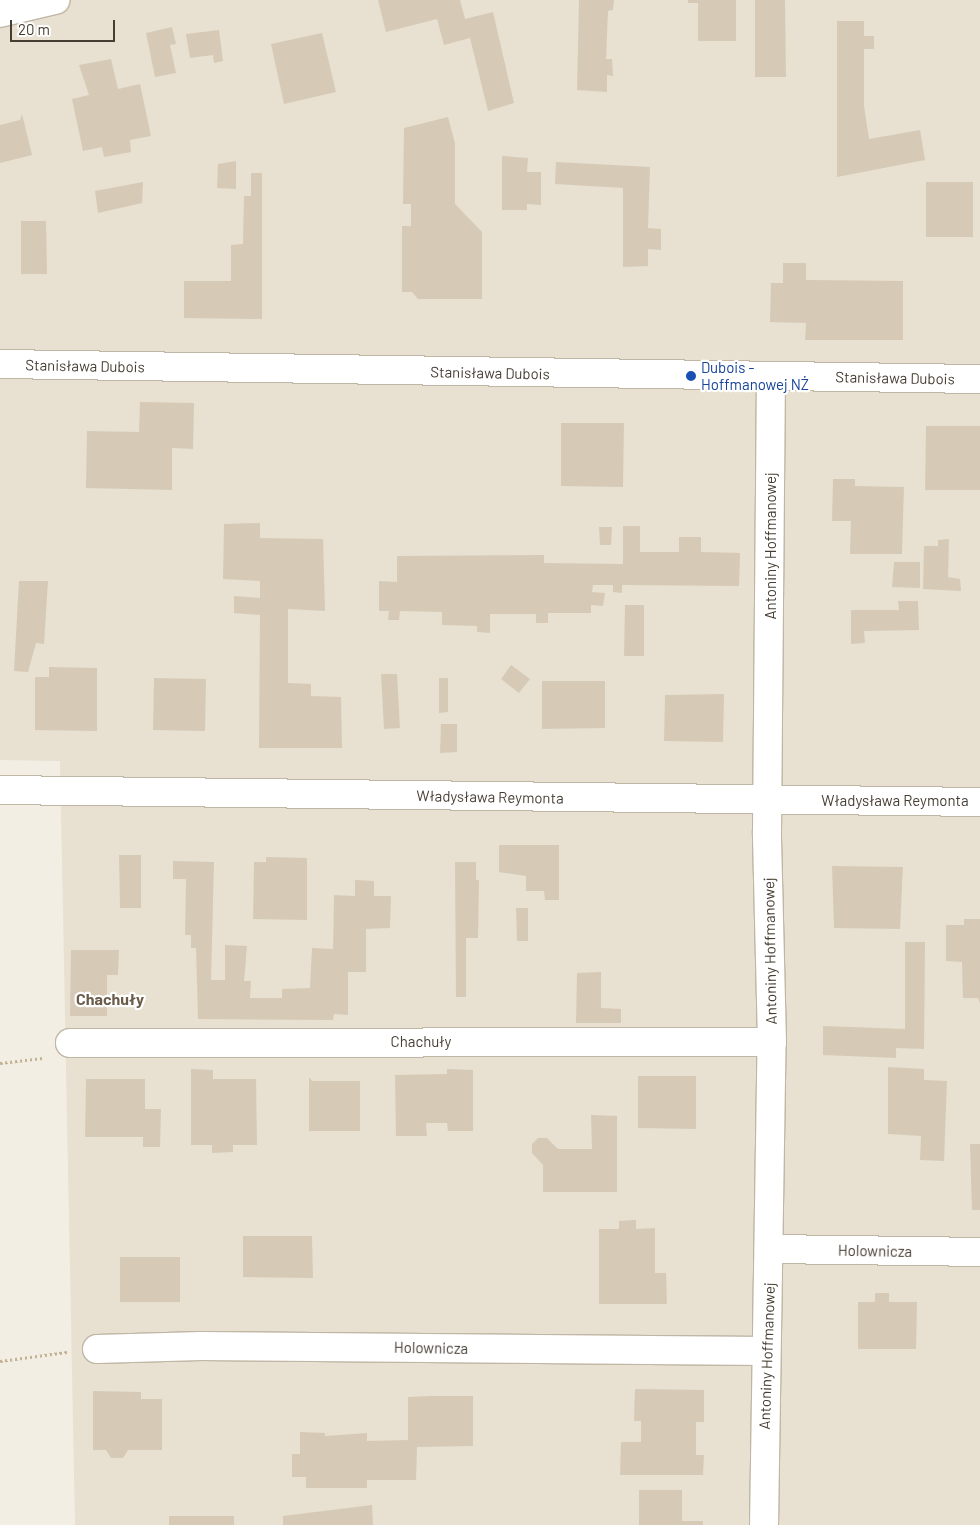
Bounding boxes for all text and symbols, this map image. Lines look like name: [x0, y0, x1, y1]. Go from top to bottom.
scale bar: [12, 10, 118, 42]
text: 20 m: [18, 20, 50, 38]
street label: Stanisława Dubois: [25, 356, 145, 376]
place label: Dubois - Hoffmanowej NŻ: [701, 358, 809, 393]
street label: Stanisława Dubois: [430, 363, 550, 383]
street label: Stanisława Dubois: [835, 368, 955, 388]
marker: Dubois - Hoffmanowej NŻ: [685, 370, 697, 382]
street label: Antoniny Hoffmanowej: [762, 472, 780, 620]
street label: Władysława Reymonta: [416, 787, 564, 807]
street label: Władysława Reymonta: [821, 792, 969, 810]
street label: Antoniny Hoffmanowej: [760, 877, 780, 1025]
district label: Chachuły: [76, 989, 144, 1009]
street label: Chachuły: [391, 1033, 451, 1051]
street label: Holownicza: [838, 1241, 912, 1261]
street label: Antoniny Hoffmanowej: [755, 1282, 779, 1430]
street label: Holownicza: [394, 1338, 468, 1358]

